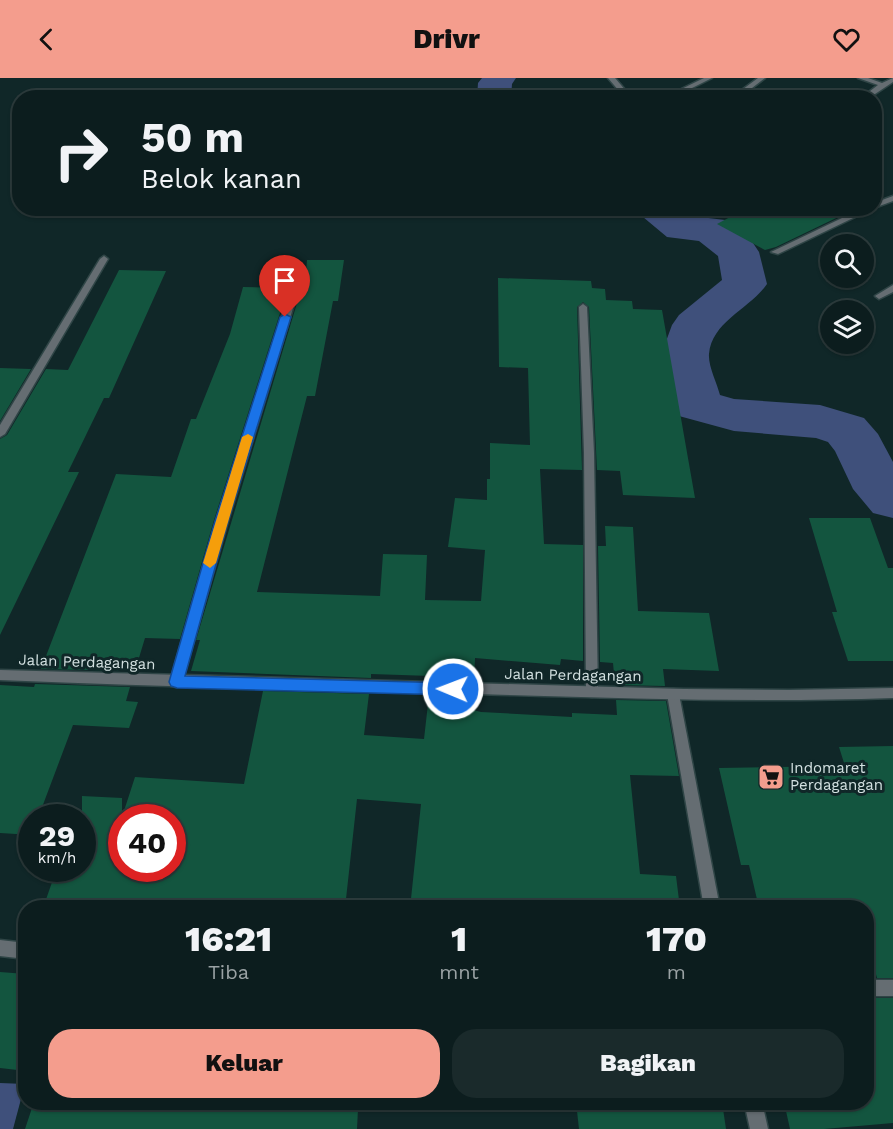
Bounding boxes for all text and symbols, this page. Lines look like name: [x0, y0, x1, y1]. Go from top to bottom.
icon: back: [30, 23, 63, 56]
text: Drivr: [413, 23, 480, 55]
icon: heart: [830, 23, 863, 56]
text: 50 m: [141, 113, 244, 162]
icon: right: [42, 114, 120, 192]
text: Belok kanan: [141, 163, 302, 195]
map controls: [820, 234, 874, 354]
button: search: [820, 234, 874, 288]
pin: [259, 255, 310, 317]
icon: arrive: [268, 264, 301, 297]
button: layers: [820, 300, 874, 354]
street label: Jalan Perdagangan: [18, 651, 156, 673]
position arrow: [421, 657, 485, 721]
street label: Jalan Perdagangan: [504, 665, 642, 685]
place label: Indomaret Perdagangan: [790, 759, 883, 794]
supermarket icon: Indomaret Perdagangan: [756, 762, 786, 792]
speed limit sign: 40: [108, 804, 186, 882]
text: 29: [39, 818, 75, 853]
text: km/h: [38, 849, 76, 867]
text: 16:21: [185, 918, 272, 960]
text: 1: [451, 918, 467, 960]
text: 170: [646, 918, 707, 960]
text: Tiba: [208, 960, 249, 984]
text: mnt: [439, 960, 479, 984]
text: m: [667, 960, 686, 984]
button: Keluar: [48, 1029, 440, 1098]
button: Bagikan: [452, 1029, 844, 1098]

